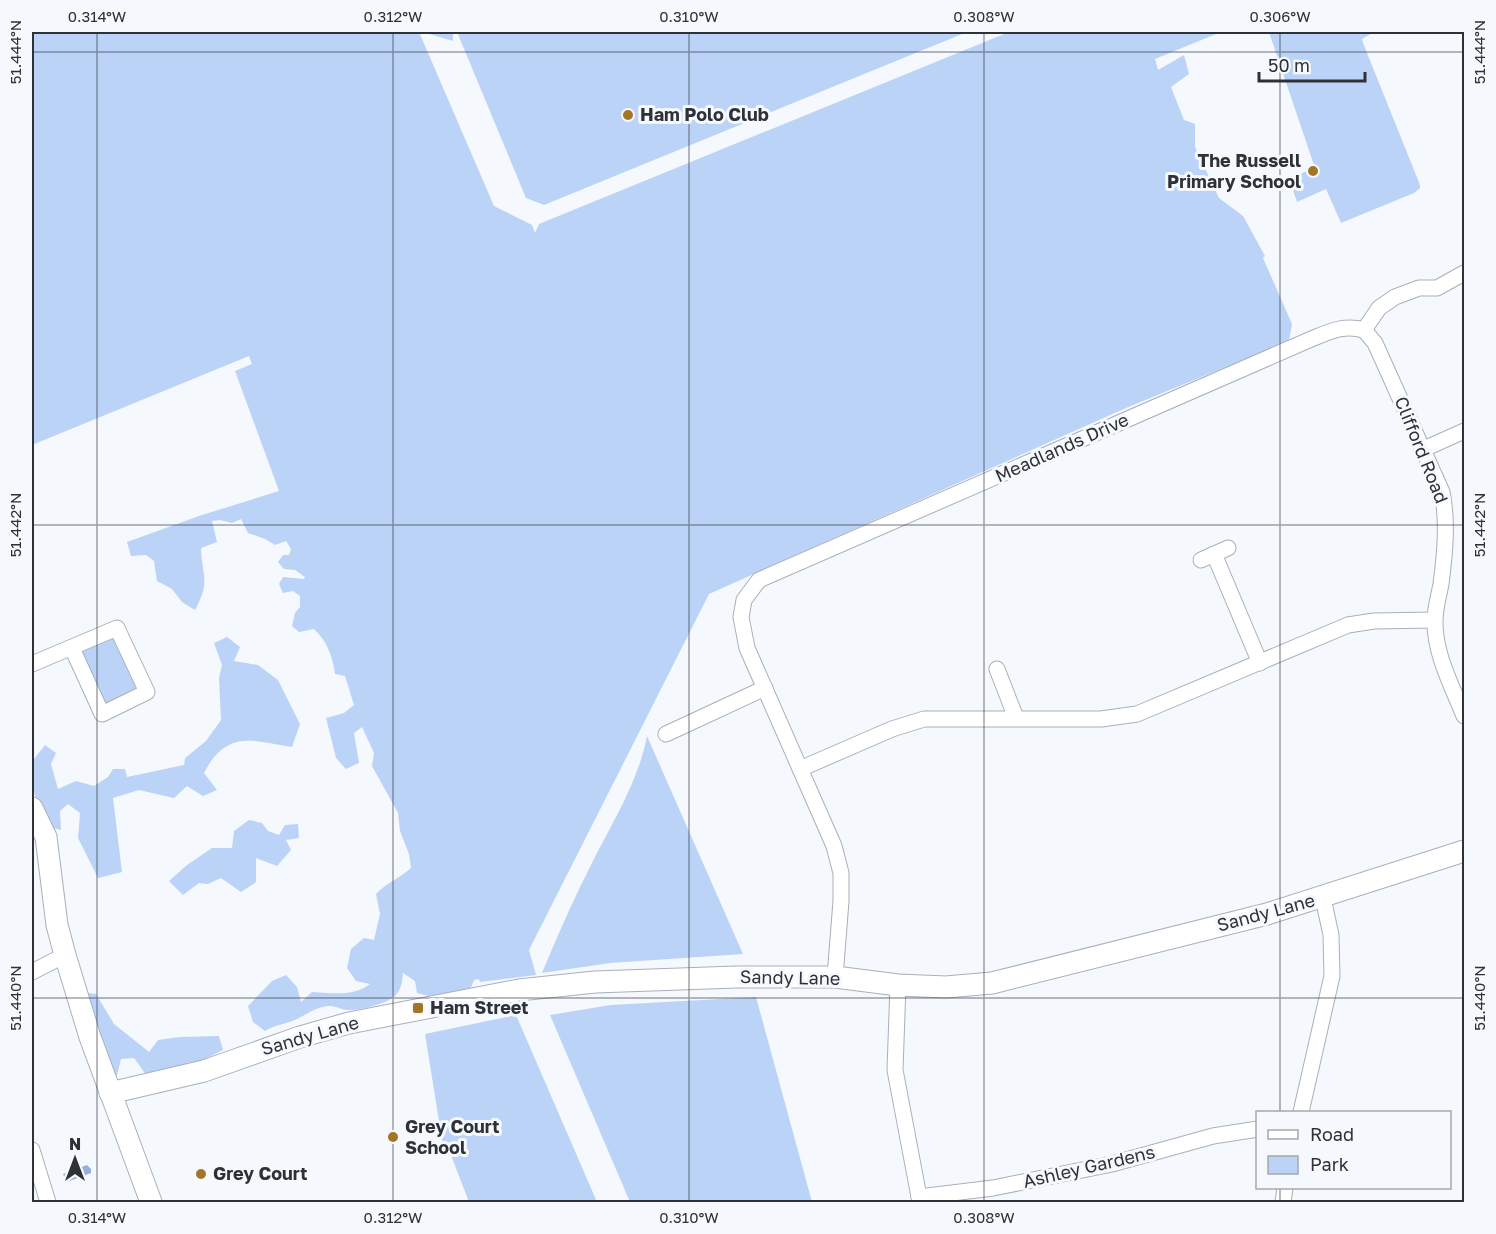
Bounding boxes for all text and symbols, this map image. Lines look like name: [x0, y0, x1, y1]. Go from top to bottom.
text: 0.314°W: [68, 7, 126, 25]
text: 0.312°W: [364, 7, 422, 25]
text: 0.310°W: [659, 7, 719, 25]
text: 0.308°W: [953, 7, 1015, 25]
text: 0.306°W: [1249, 7, 1311, 25]
text: 51.444°N: [6, 20, 24, 84]
text: 51.444°N: [1470, 20, 1488, 84]
scale bar: [1259, 45, 1366, 83]
text: 50 m: [1268, 54, 1310, 76]
place label: Ham Polo Club: [640, 103, 769, 125]
marker: Ham Polo Club: [621, 108, 635, 122]
place label: The Russell Primary School: [1167, 149, 1301, 192]
marker: The Russell Primary School: [1306, 164, 1320, 178]
street label: Clifford Road: [1391, 393, 1453, 506]
street label: Meadlands Drive: [991, 408, 1132, 486]
text: 51.442°N: [6, 493, 24, 557]
text: 51.442°N: [1470, 493, 1488, 557]
street label: Sandy Lane: [1214, 888, 1317, 936]
text: 51.440°N: [6, 965, 24, 1031]
street label: Sandy Lane: [740, 965, 840, 989]
text: 51.440°N: [1470, 965, 1488, 1031]
place label: Ham Street: [430, 996, 529, 1018]
marker: Ham Street: [411, 1001, 425, 1015]
street label: Sandy Lane: [258, 1011, 361, 1059]
legend: [1256, 1111, 1451, 1189]
place label: Grey Court School: [405, 1115, 499, 1158]
text: Road: [1310, 1123, 1354, 1145]
north arrow: [45, 1129, 105, 1189]
marker: Grey Court School: [386, 1130, 400, 1144]
text: N: [69, 1134, 81, 1154]
street label: Ashley Gardens: [1021, 1140, 1157, 1192]
text: Park: [1310, 1153, 1349, 1175]
place label: Grey Court: [213, 1162, 307, 1184]
marker: Grey Court: [194, 1167, 208, 1181]
text: 0.314°W: [68, 1208, 126, 1226]
text: 0.312°W: [364, 1208, 422, 1226]
text: 0.310°W: [659, 1208, 719, 1226]
text: 0.308°W: [953, 1208, 1015, 1226]

